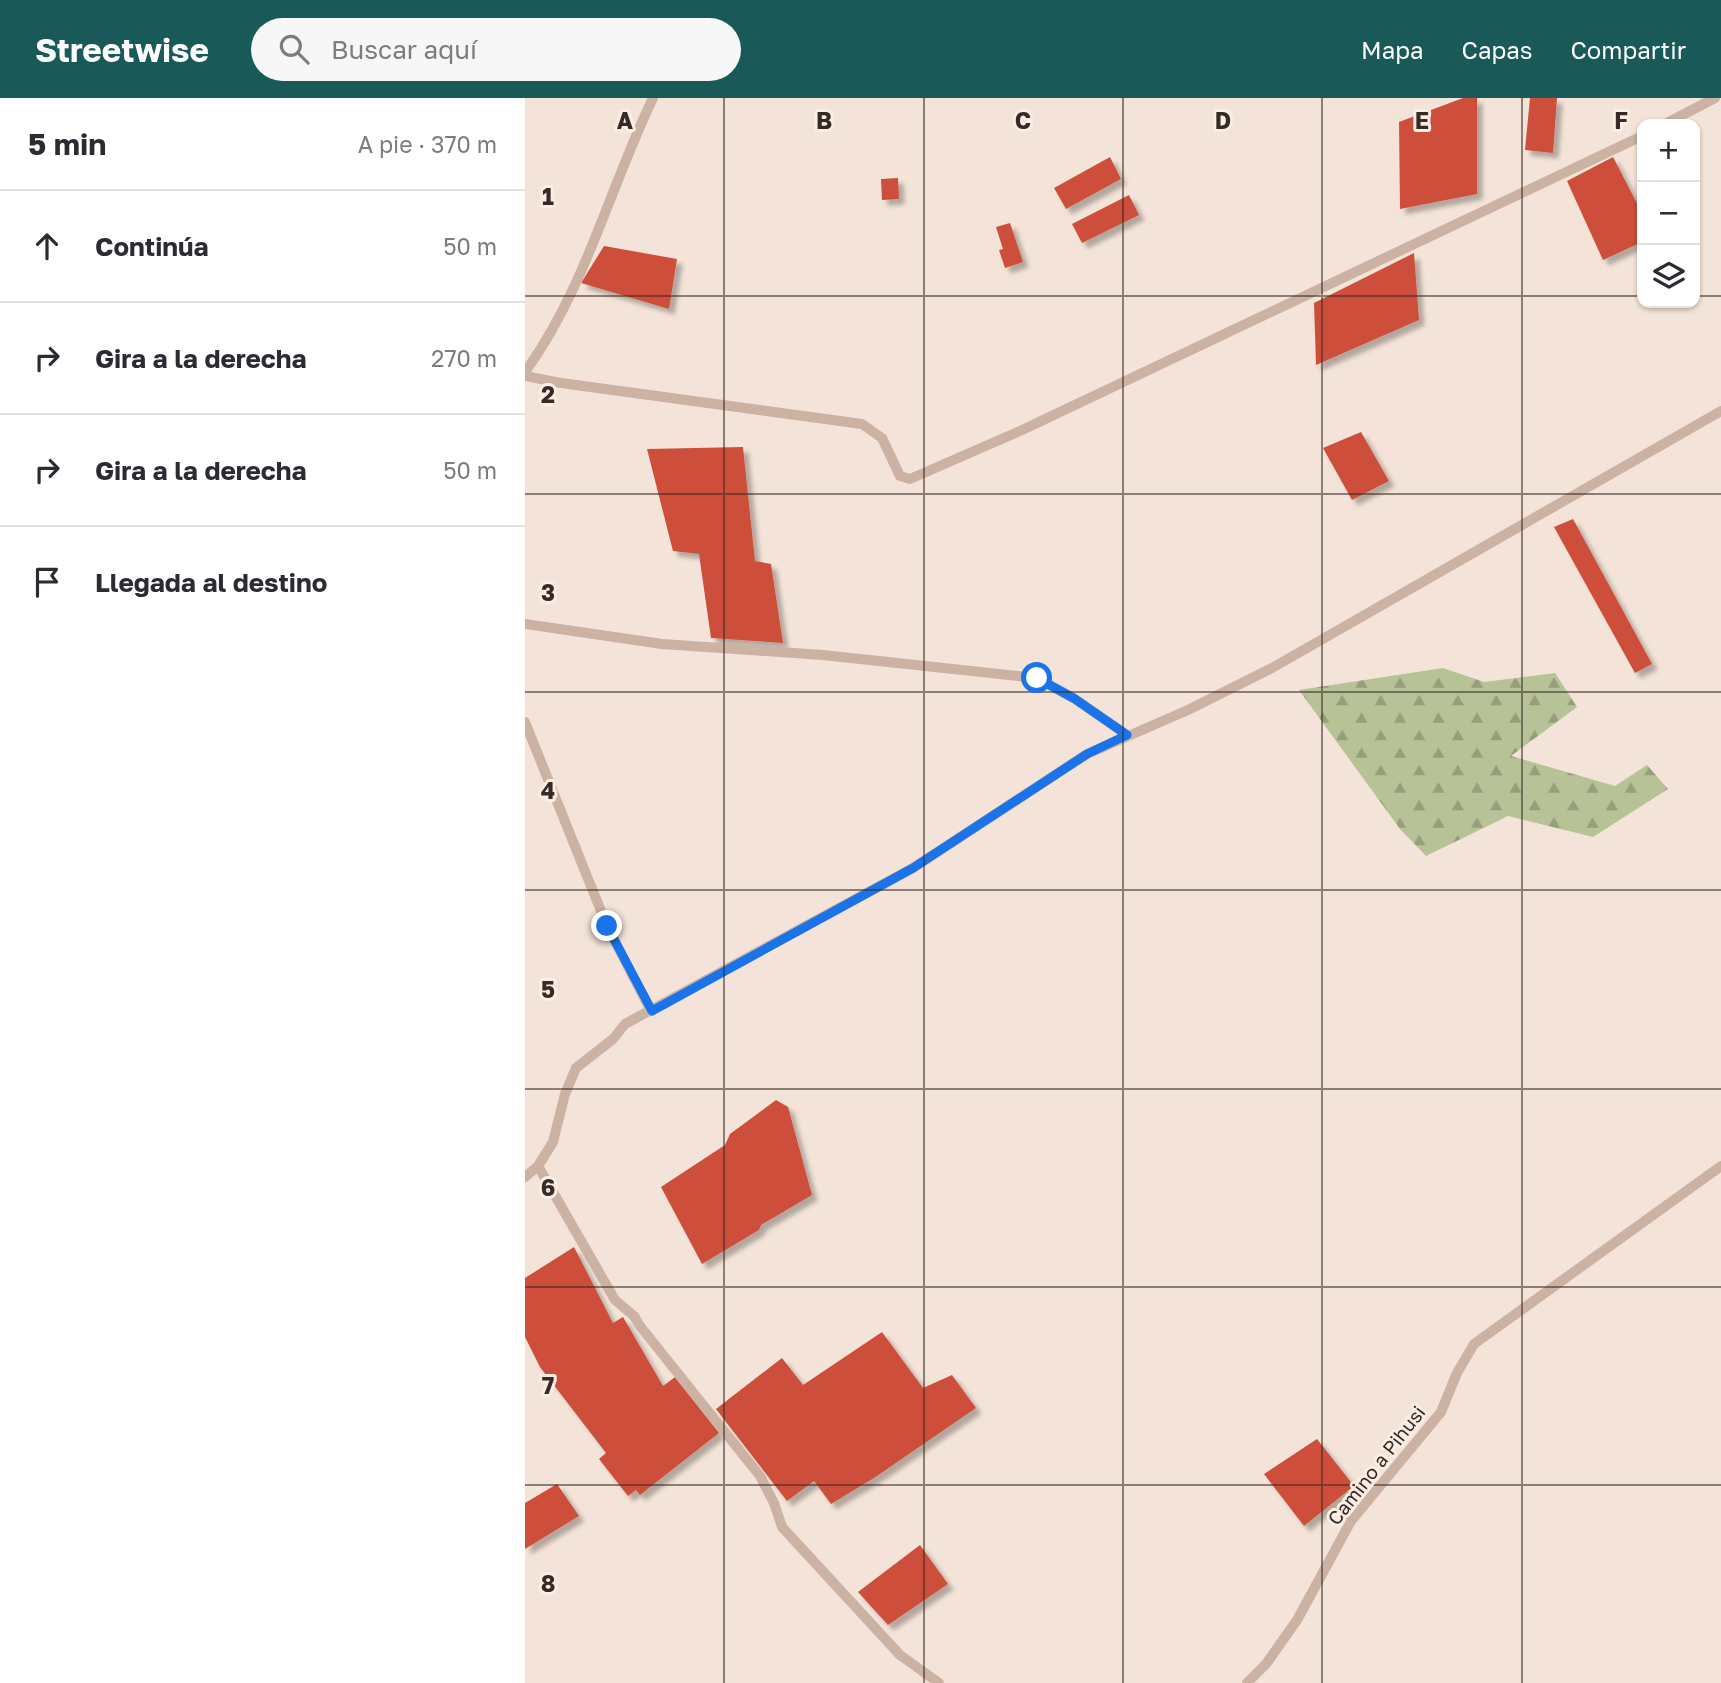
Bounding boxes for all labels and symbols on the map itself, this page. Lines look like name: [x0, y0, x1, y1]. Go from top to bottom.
text: A: [617, 106, 634, 134]
text: B: [816, 106, 832, 134]
text: C: [1015, 106, 1031, 134]
text: D: [1215, 106, 1231, 134]
text: E: [1415, 106, 1429, 134]
text: F: [1614, 106, 1628, 134]
text: 1: [542, 182, 554, 210]
text: 2: [541, 380, 555, 408]
text: 3: [541, 578, 555, 606]
route start: [1021, 662, 1052, 693]
text: 4: [541, 776, 555, 804]
route end: [591, 910, 622, 941]
text: 5: [541, 975, 555, 1003]
text: 6: [541, 1173, 555, 1201]
text: 7: [542, 1371, 554, 1399]
street label: Camino a Pihusi: [1322, 1401, 1430, 1529]
text: 8: [541, 1569, 555, 1597]

